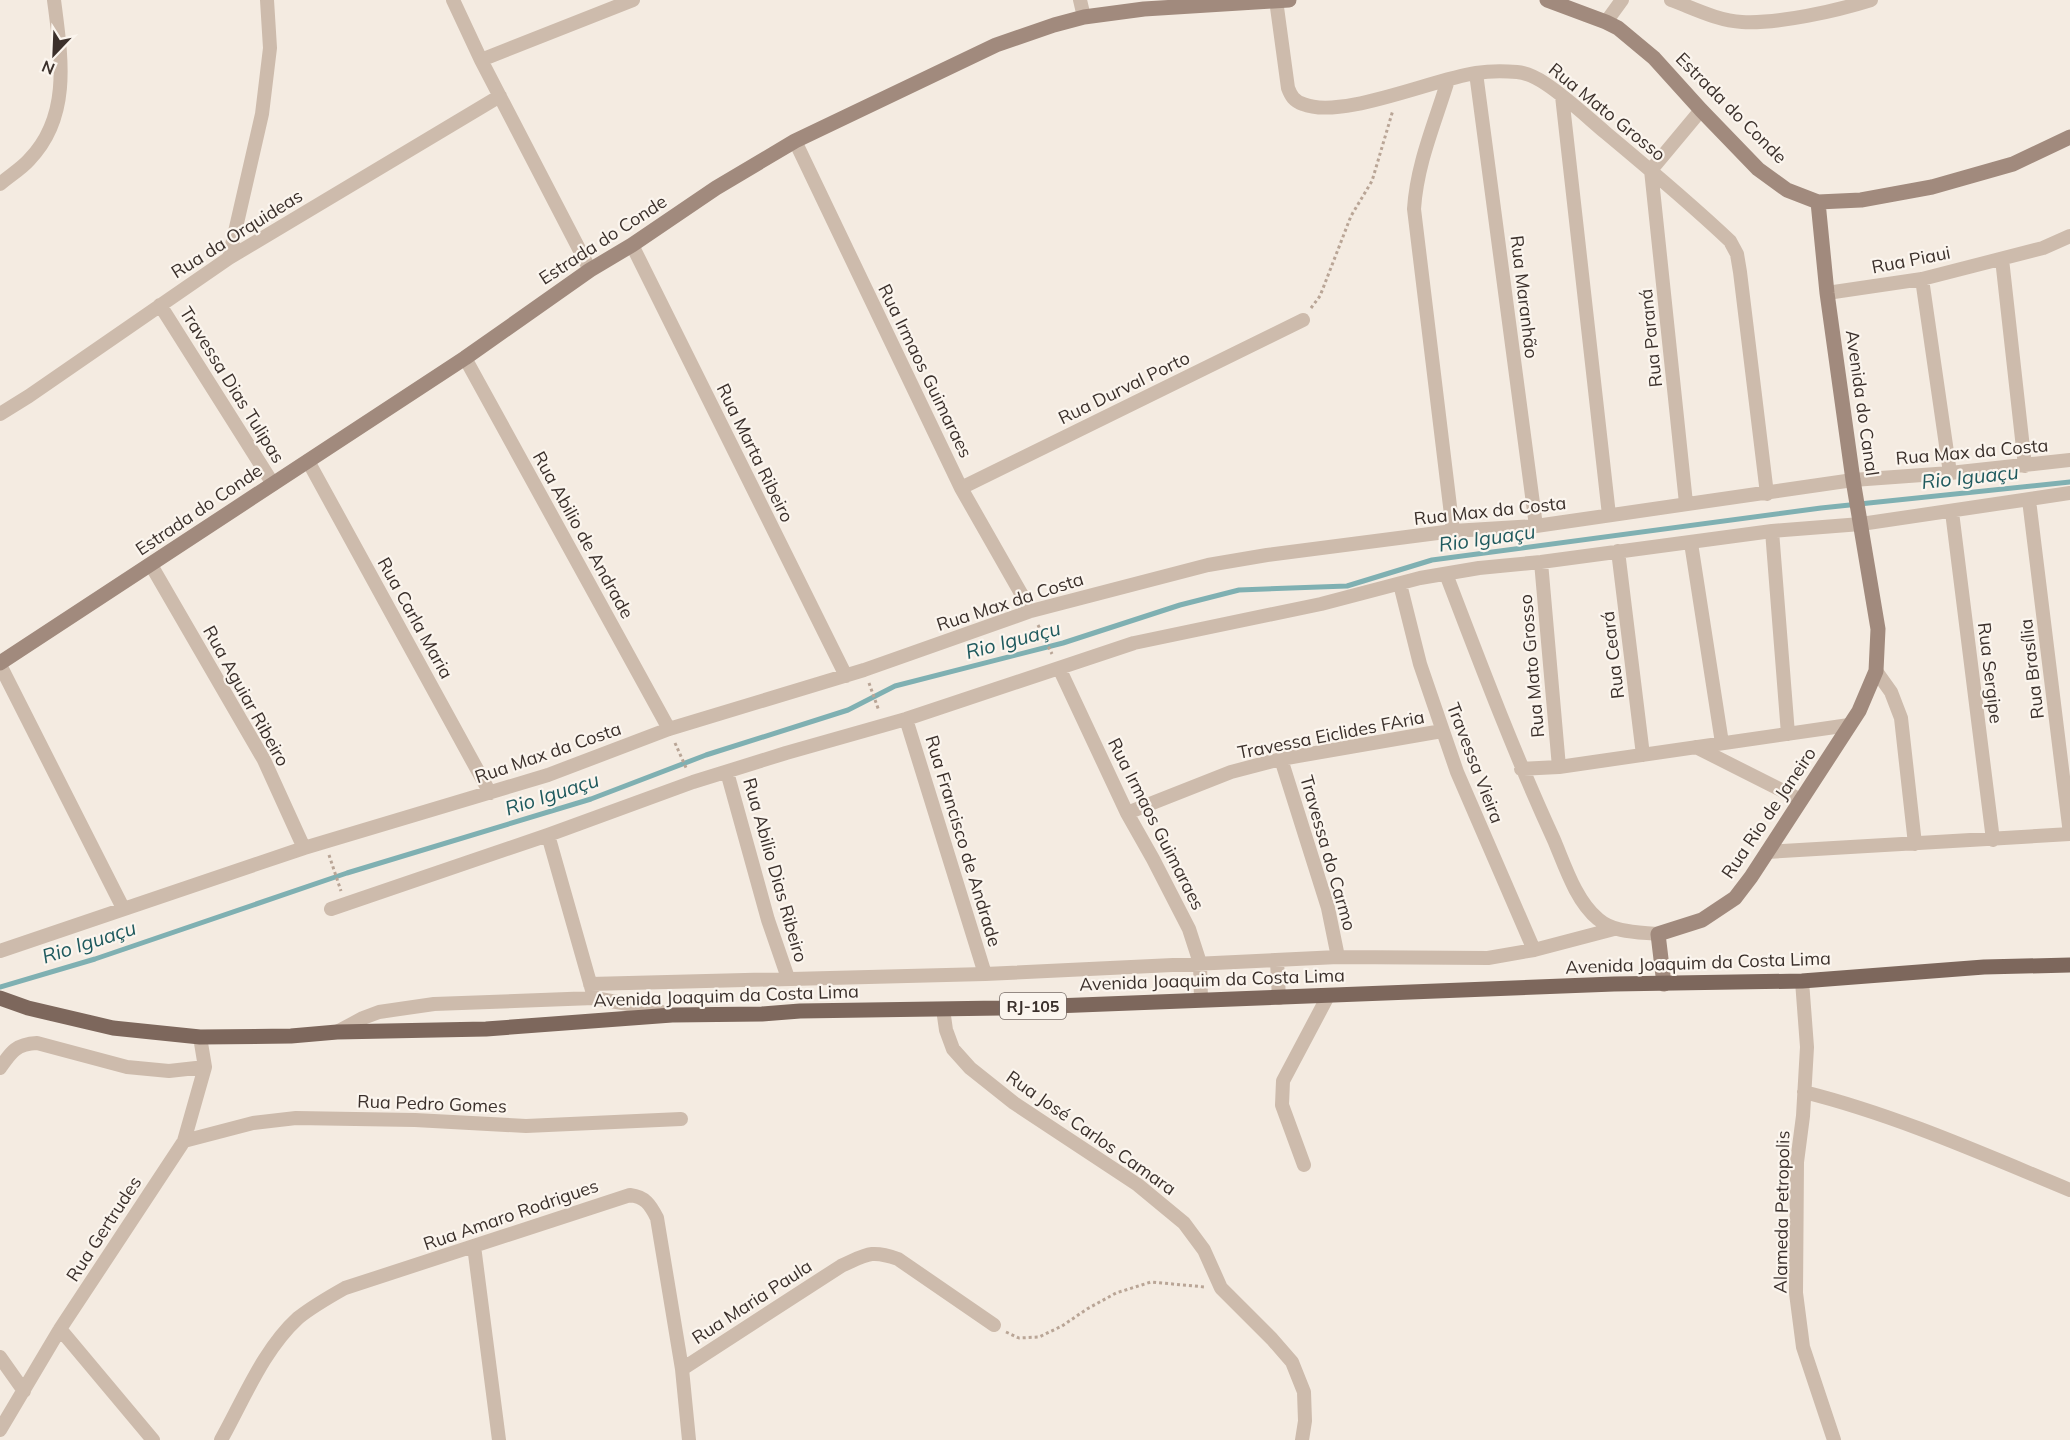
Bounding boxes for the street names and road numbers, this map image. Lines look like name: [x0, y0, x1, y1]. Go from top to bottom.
street label: Estrada do Conde: [1671, 47, 1792, 168]
street label: Rua Mato Grosso: [1544, 57, 1670, 166]
street label: Rua da Orquideas: [167, 184, 307, 283]
street label: Estrada do Conde: [534, 190, 671, 290]
street label: Rua Maranhão: [1506, 234, 1543, 360]
street label: Rua Piaui: [1870, 241, 1952, 278]
street label: Rua Irmaos Guimaraes: [873, 280, 978, 461]
street label: Rua Paraná: [1634, 288, 1667, 388]
street label: Travessa Dias Tulipas: [175, 302, 290, 467]
street label: Avenida do Canal: [1841, 328, 1884, 477]
street label: Rua Durval Porto: [1054, 346, 1193, 429]
street label: Rua Marta Ribeiro: [712, 380, 799, 526]
street label: Rua Max da Costa: [1895, 433, 2049, 470]
street label: Rua Abilio de Andrade: [528, 447, 639, 623]
street label: Estrada do Conde: [131, 459, 267, 561]
street label: Rua Max da Costa: [1413, 491, 1567, 530]
street label: Rua Carla Maria: [373, 553, 458, 683]
street label: Rua Max da Costa: [933, 567, 1086, 636]
street label: Rua Mato Grosso: [1514, 593, 1549, 739]
street label: Rua Ceará: [1596, 610, 1629, 700]
street label: Rua Brasília: [2014, 618, 2049, 720]
street label: Rua Aguiar Ribeiro: [198, 621, 295, 770]
street label: Rua Sergipe: [1973, 621, 2008, 725]
street label: Travessa Vieira: [1442, 699, 1509, 826]
street label: Travessa Eiclides FAria: [1236, 705, 1426, 764]
street label: Rua Max da Costa: [472, 717, 624, 788]
street label: Rua Francisco de Andrade: [920, 732, 1007, 949]
street label: Rua Irmaos Guimaraes: [1103, 734, 1210, 914]
street label: Rua Rio de Janeiro: [1716, 743, 1821, 883]
street label: Travessa do Carmo: [1295, 773, 1362, 933]
street label: Rua Abilio Dias Ribeiro: [738, 775, 813, 965]
street label: Avenida Joaquim da Costa Lima: [1565, 946, 1831, 979]
street label: Avenida Joaquim da Costa Lima: [1079, 963, 1345, 996]
street label: Avenida Joaquim da Costa Lima: [593, 979, 859, 1012]
road number: RJ-105: [1000, 993, 1066, 1019]
street label: Rua José Carlos Camara: [1002, 1065, 1181, 1200]
street label: Rua Pedro Gomes: [357, 1089, 507, 1118]
street label: Alameda Petropolis: [1769, 1130, 1794, 1294]
street label: Rua Gertrudes: [61, 1172, 146, 1286]
street label: Rua Amaro Rodrigues: [420, 1174, 601, 1255]
street label: Rua Maria Paula: [687, 1254, 816, 1349]

